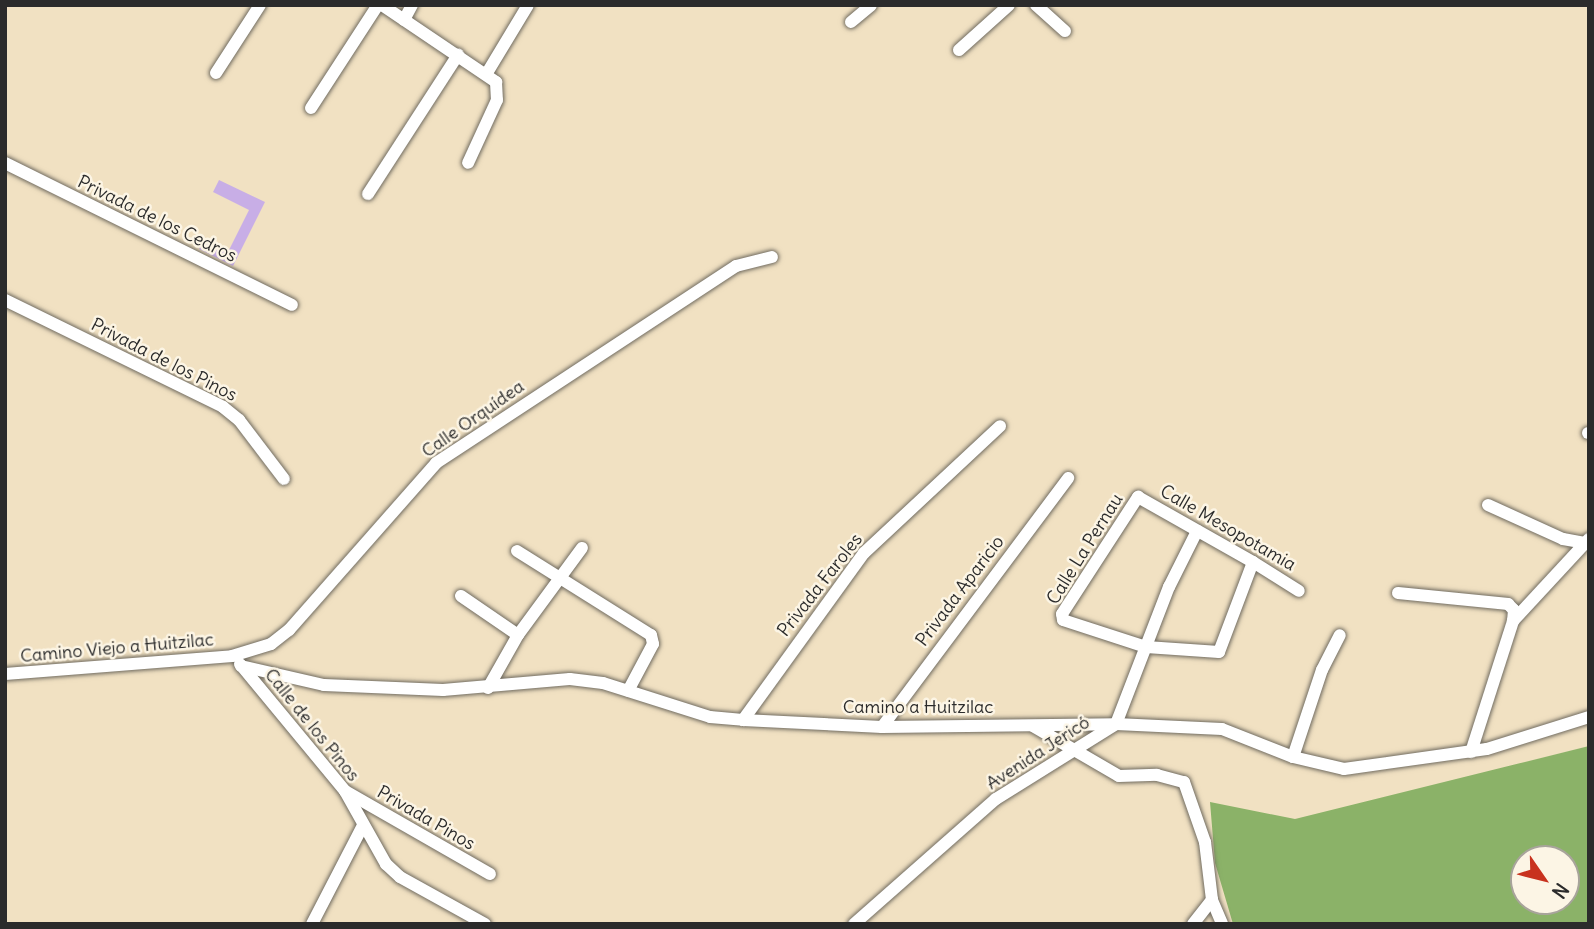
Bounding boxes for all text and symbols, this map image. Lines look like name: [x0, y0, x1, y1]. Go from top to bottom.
street label: Privada de los Cedros: [74, 171, 240, 267]
street label: Privada de los Pinos: [87, 314, 241, 406]
street label: Calle Orquídea: [418, 376, 528, 462]
street label: Calle Mesopotamia: [1156, 480, 1300, 576]
street label: Calle La Pernau: [1042, 490, 1128, 608]
street label: Privada Faroles: [773, 529, 867, 641]
street label: Privada Aparicio: [911, 531, 1009, 651]
street label: Camino Viejo a Huitzilac: [19, 629, 215, 667]
street label: Calle de los Pinos: [260, 664, 364, 786]
street label: Camino a Huitzilac: [843, 696, 993, 718]
street label: Avenida Jericó: [982, 712, 1094, 794]
street label: Privada Pinos: [373, 781, 479, 855]
north arrow: [1510, 845, 1580, 915]
text: N: [1547, 879, 1574, 903]

